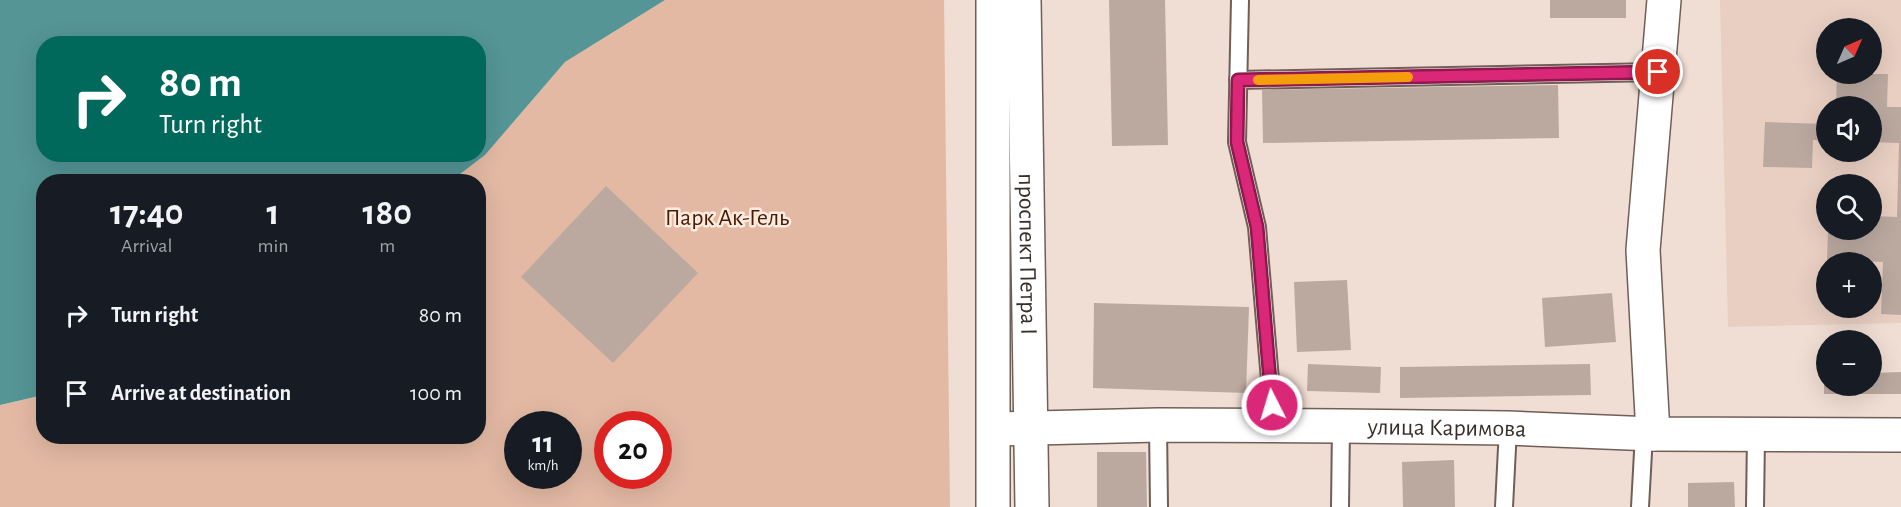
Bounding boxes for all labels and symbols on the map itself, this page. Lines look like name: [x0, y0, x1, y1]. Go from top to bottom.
north arrow: [1816, 18, 1882, 84]
pin: [1632, 46, 1683, 97]
street label: проспект Петра I: [1014, 173, 1040, 335]
park label: Парк Ак-Гель: [665, 206, 789, 230]
position arrow: [1240, 373, 1304, 437]
speed limit sign: 20: [594, 411, 672, 489]
street label: улица Каримова: [1367, 415, 1527, 442]

